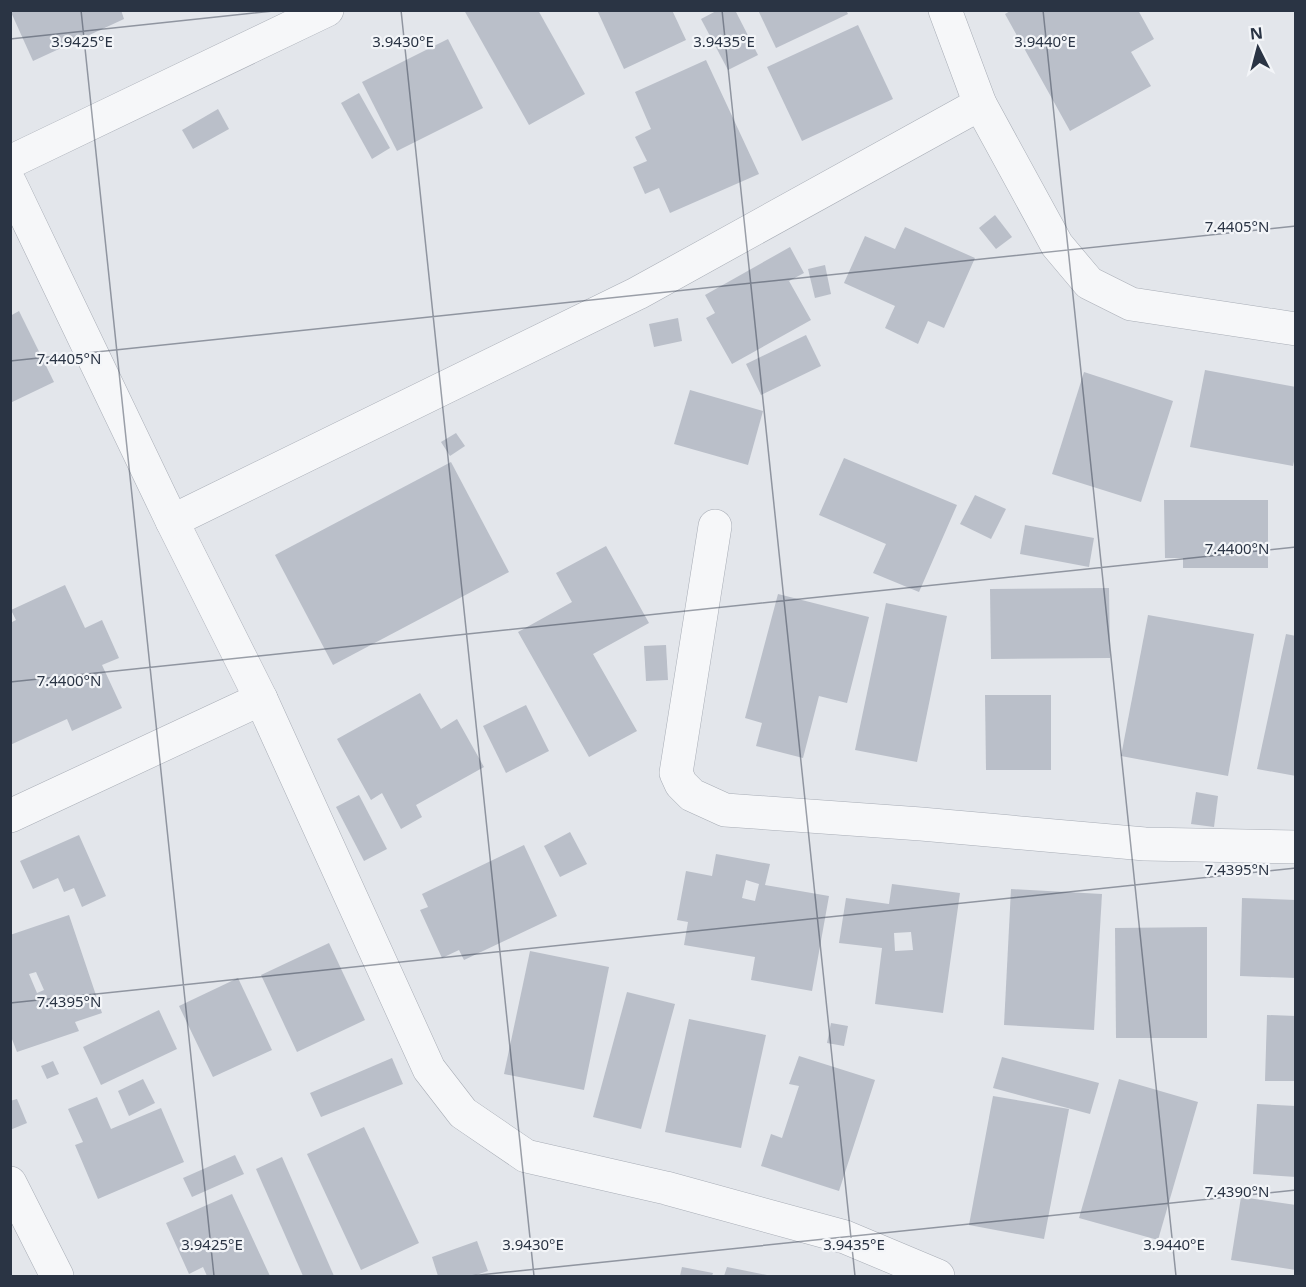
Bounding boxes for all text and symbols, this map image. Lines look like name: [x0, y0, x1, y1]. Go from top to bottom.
north arrow: [1228, 18, 1288, 78]
text: N: [1249, 21, 1264, 45]
text: 3.9425°E: [51, 31, 113, 51]
text: 3.9430°E: [372, 31, 434, 51]
text: 3.9435°E: [693, 31, 755, 51]
text: 3.9440°E: [1014, 31, 1076, 51]
text: 7.4405°N: [1205, 216, 1269, 236]
text: 7.4405°N: [37, 348, 101, 368]
text: 7.4400°N: [1205, 538, 1269, 558]
text: 7.4400°N: [37, 670, 101, 690]
text: 7.4395°N: [1205, 859, 1269, 879]
text: 7.4395°N: [37, 991, 101, 1011]
text: 7.4390°N: [1205, 1181, 1269, 1201]
text: 3.9425°E: [181, 1234, 243, 1254]
text: 3.9430°E: [502, 1234, 564, 1254]
text: 3.9435°E: [823, 1234, 885, 1254]
text: 3.9440°E: [1143, 1234, 1205, 1254]

